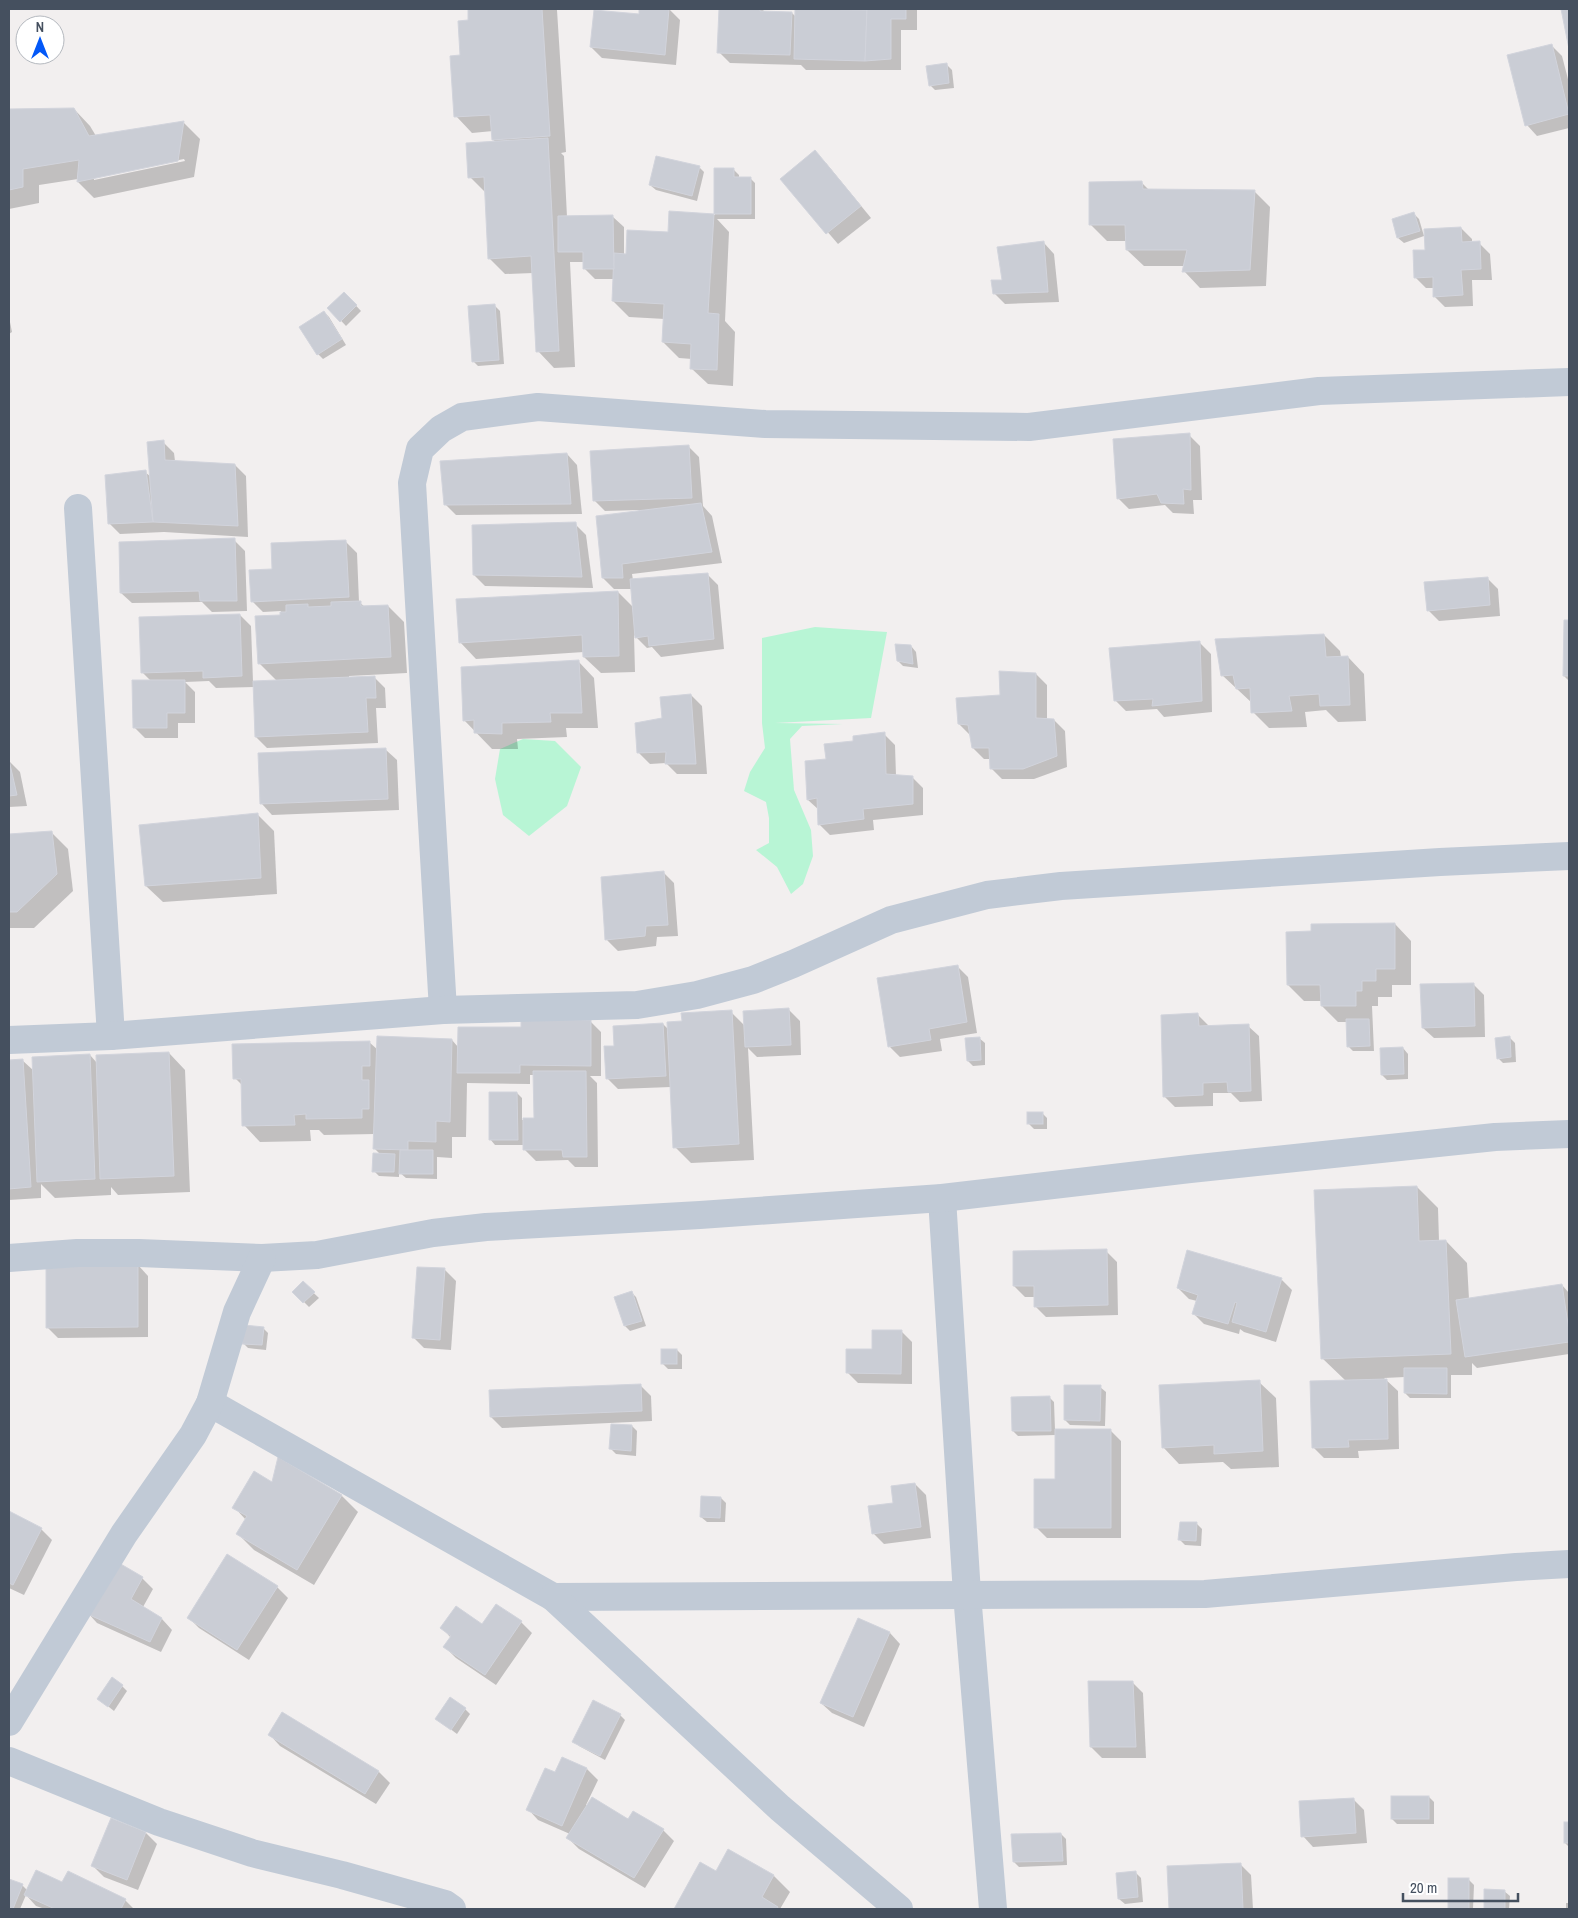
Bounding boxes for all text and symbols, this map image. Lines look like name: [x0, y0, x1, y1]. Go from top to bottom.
north arrow: [15, 15, 65, 65]
text: N: [36, 18, 44, 36]
scale bar: [1403, 1870, 1518, 1902]
text: 20 m: [1410, 1877, 1437, 1898]

